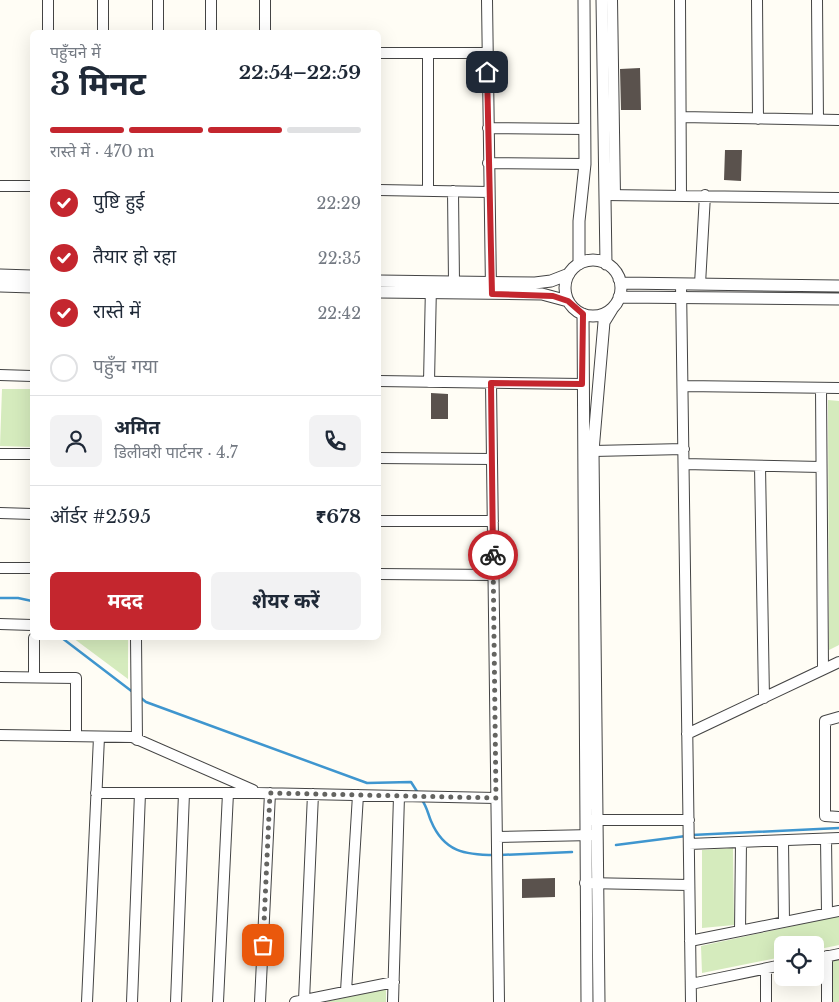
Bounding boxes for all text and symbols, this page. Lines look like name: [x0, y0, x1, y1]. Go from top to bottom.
text: पहुँचने में: [50, 42, 101, 62]
pin: [466, 51, 508, 93]
icon: home: [473, 58, 501, 86]
text: 22:54–22:59: [239, 61, 361, 84]
text: 3 मिनट: [50, 64, 146, 104]
text: रास्ते में · 470 m: [50, 141, 155, 161]
icon: check: [50, 189, 78, 217]
text: पुष्टि हुई: [93, 190, 145, 213]
text: 22:29: [317, 193, 361, 213]
icon: check: [50, 244, 78, 272]
text: तैयार हो रहा: [93, 245, 176, 268]
text: 22:35: [318, 248, 361, 268]
icon: check: [50, 299, 78, 327]
text: रास्ते में: [93, 300, 141, 323]
text: 22:42: [318, 303, 361, 323]
text: पहुँच गया: [93, 355, 158, 378]
button: person: [50, 415, 102, 467]
button: phone: [309, 415, 361, 467]
text: अमित: [114, 416, 160, 439]
text: डिलीवरी पार्टनर · 4.7: [114, 442, 238, 462]
text: ऑर्डर #2595: [50, 505, 151, 528]
text: ₹678: [315, 505, 361, 528]
courier: [468, 530, 518, 580]
icon: bike: [479, 541, 507, 569]
button: मदद: [50, 572, 201, 630]
button: शेयर करें: [211, 572, 361, 630]
pin: [242, 924, 284, 966]
icon: bag: [249, 931, 277, 959]
map controls: [774, 936, 824, 986]
button: locate: [774, 936, 824, 986]

